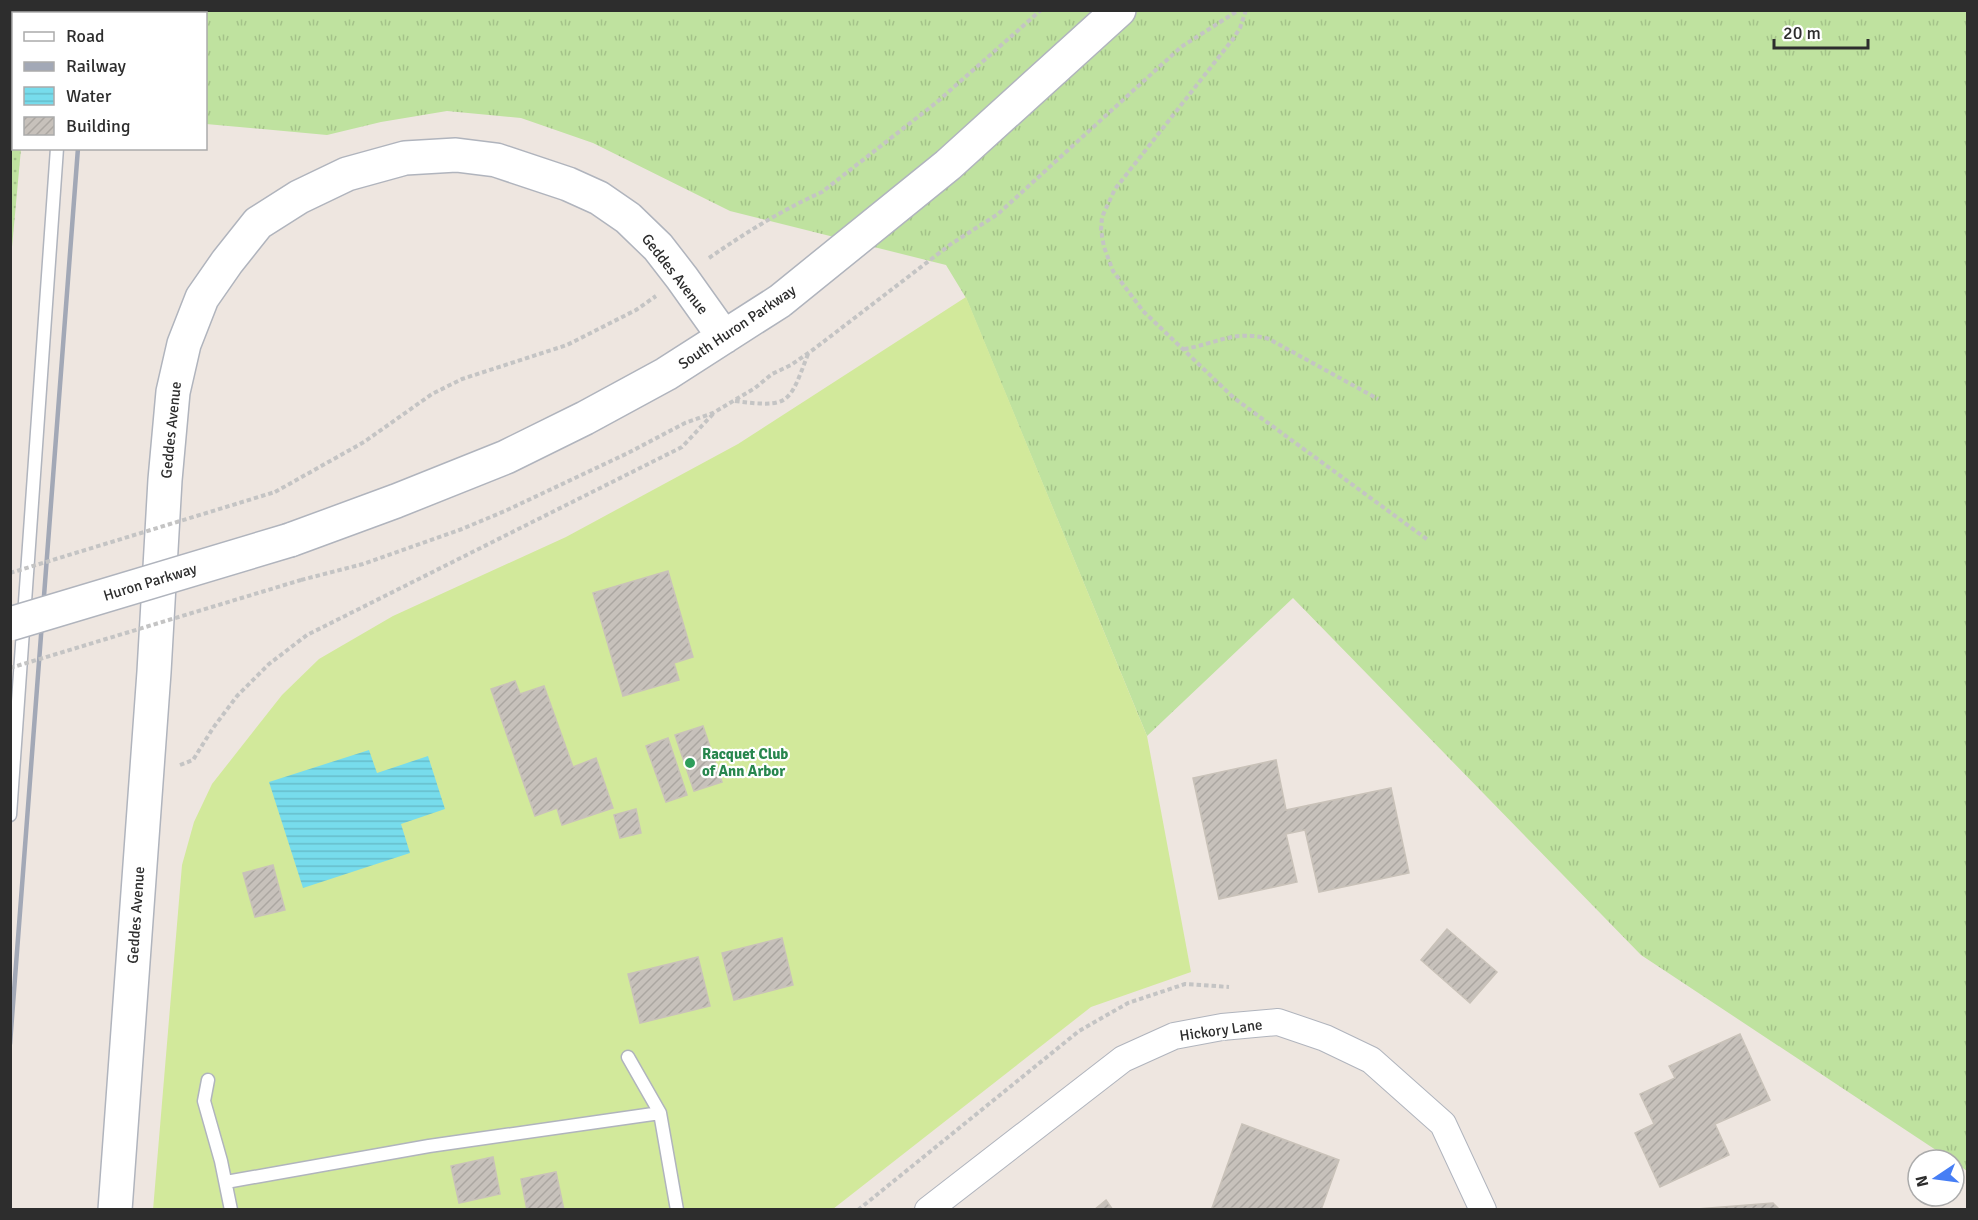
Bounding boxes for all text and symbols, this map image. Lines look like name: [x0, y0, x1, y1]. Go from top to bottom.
legend: [12, 12, 207, 150]
scale bar: [1774, 12, 1868, 50]
text: 20 m: [1783, 22, 1821, 44]
text: Road: [66, 25, 105, 47]
text: Railway: [66, 55, 127, 77]
text: Water: [66, 85, 112, 107]
text: Building: [66, 115, 130, 137]
street label: Geddes Avenue: [638, 230, 712, 318]
street label: South Huron Parkway: [675, 281, 799, 373]
street label: Geddes Avenue: [157, 381, 185, 479]
street label: Huron Parkway: [101, 559, 199, 605]
place label: Racquet Club of Ann Arbor: [702, 745, 788, 780]
marker: Racquet Club of Ann Arbor: [683, 756, 697, 770]
street label: Geddes Avenue: [124, 866, 148, 964]
street label: Hickory Lane: [1178, 1015, 1264, 1045]
north arrow: [1906, 1148, 1966, 1208]
text: N: [1911, 1173, 1933, 1189]

